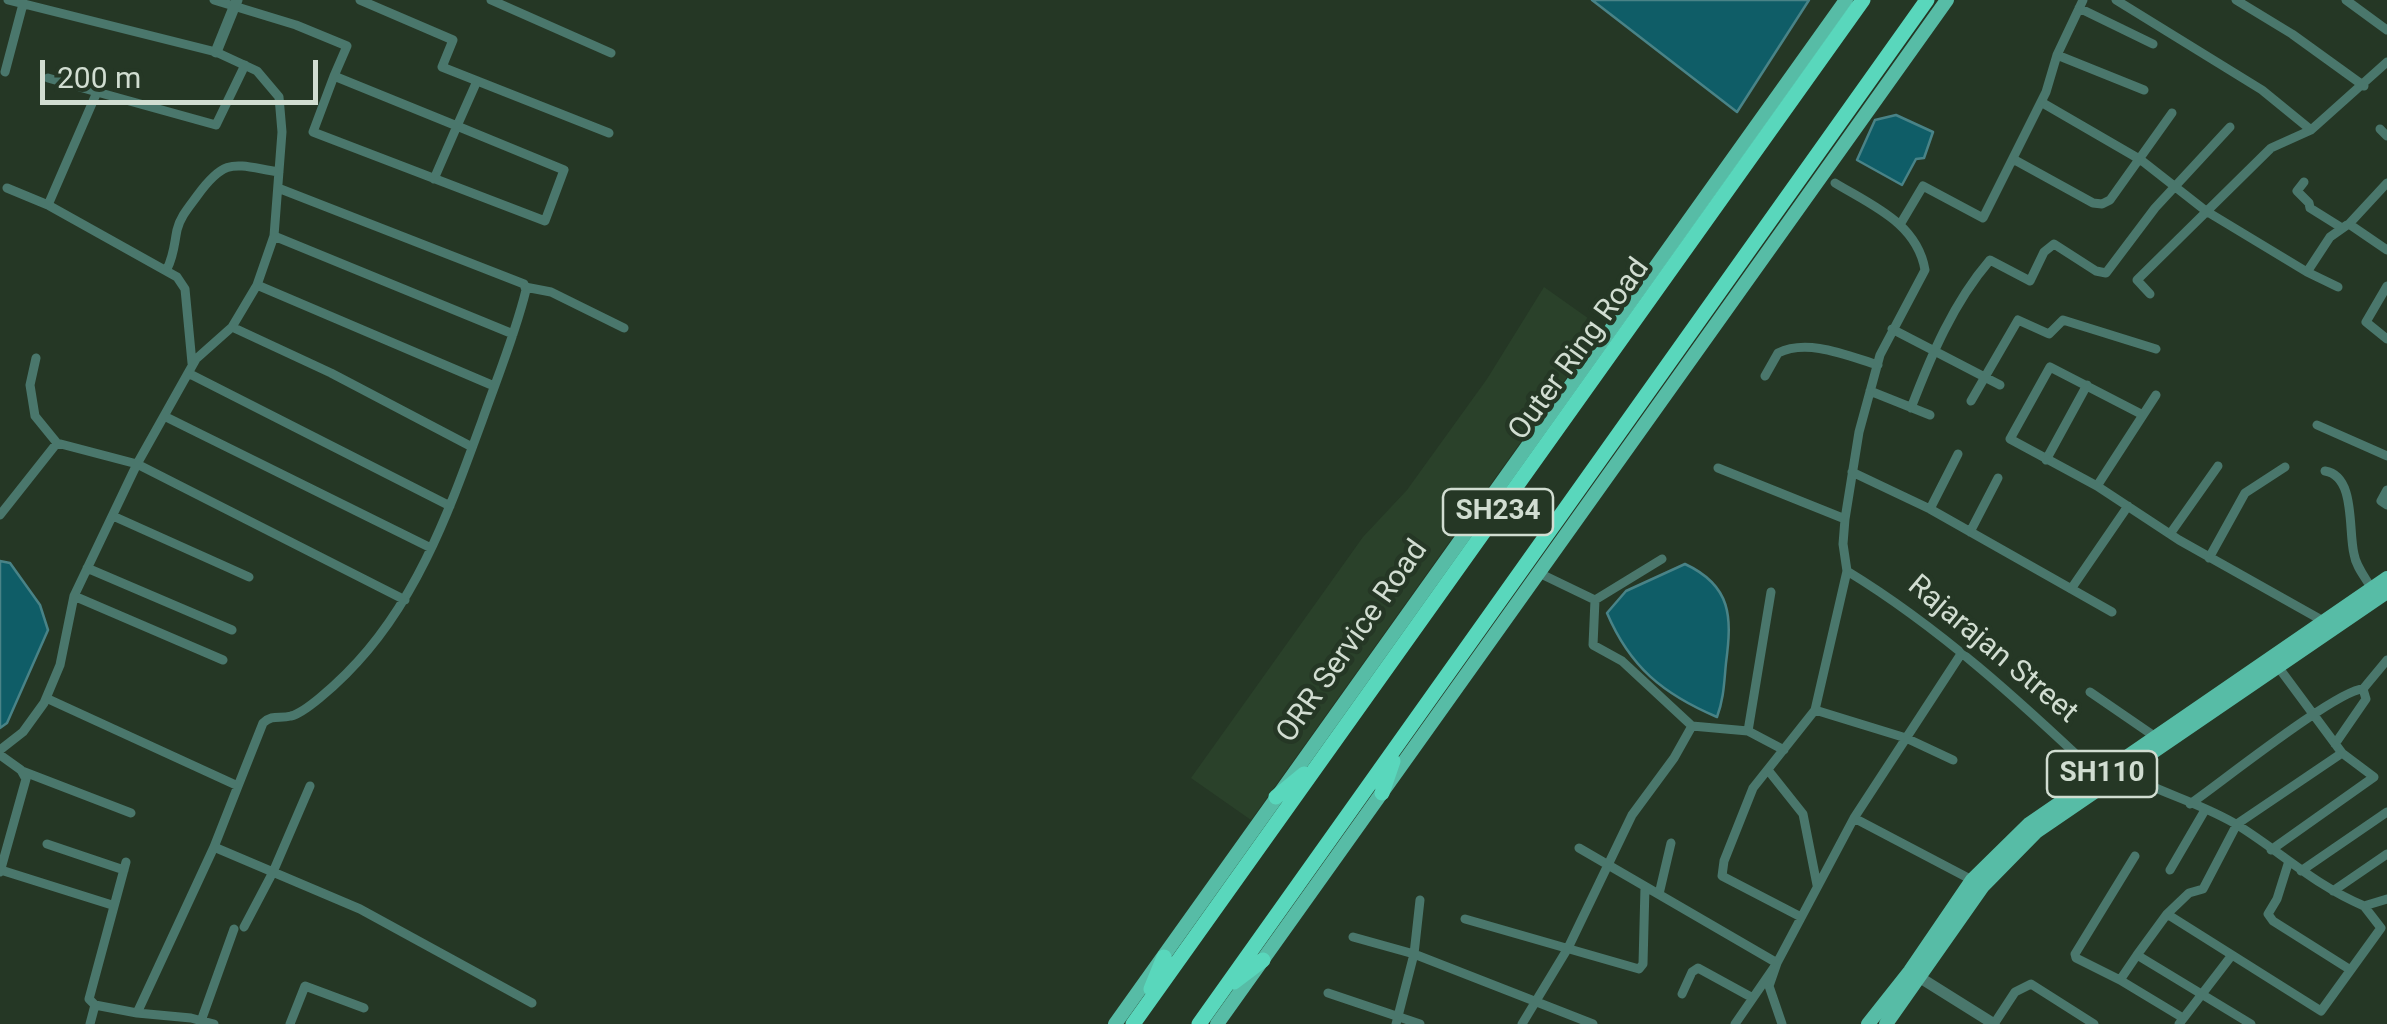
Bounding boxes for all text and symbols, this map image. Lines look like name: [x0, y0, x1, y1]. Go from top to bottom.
scale bar: [45, 40, 322, 102]
text: 200 m: [57, 60, 141, 95]
street label: Outer Ring Road: [1502, 252, 1658, 448]
road number: SH234: [1443, 489, 1553, 535]
street label: ORR Service Road: [1270, 534, 1436, 750]
street label: Rajarajan Street: [1900, 568, 2084, 732]
road number: SH110: [2047, 751, 2157, 797]

